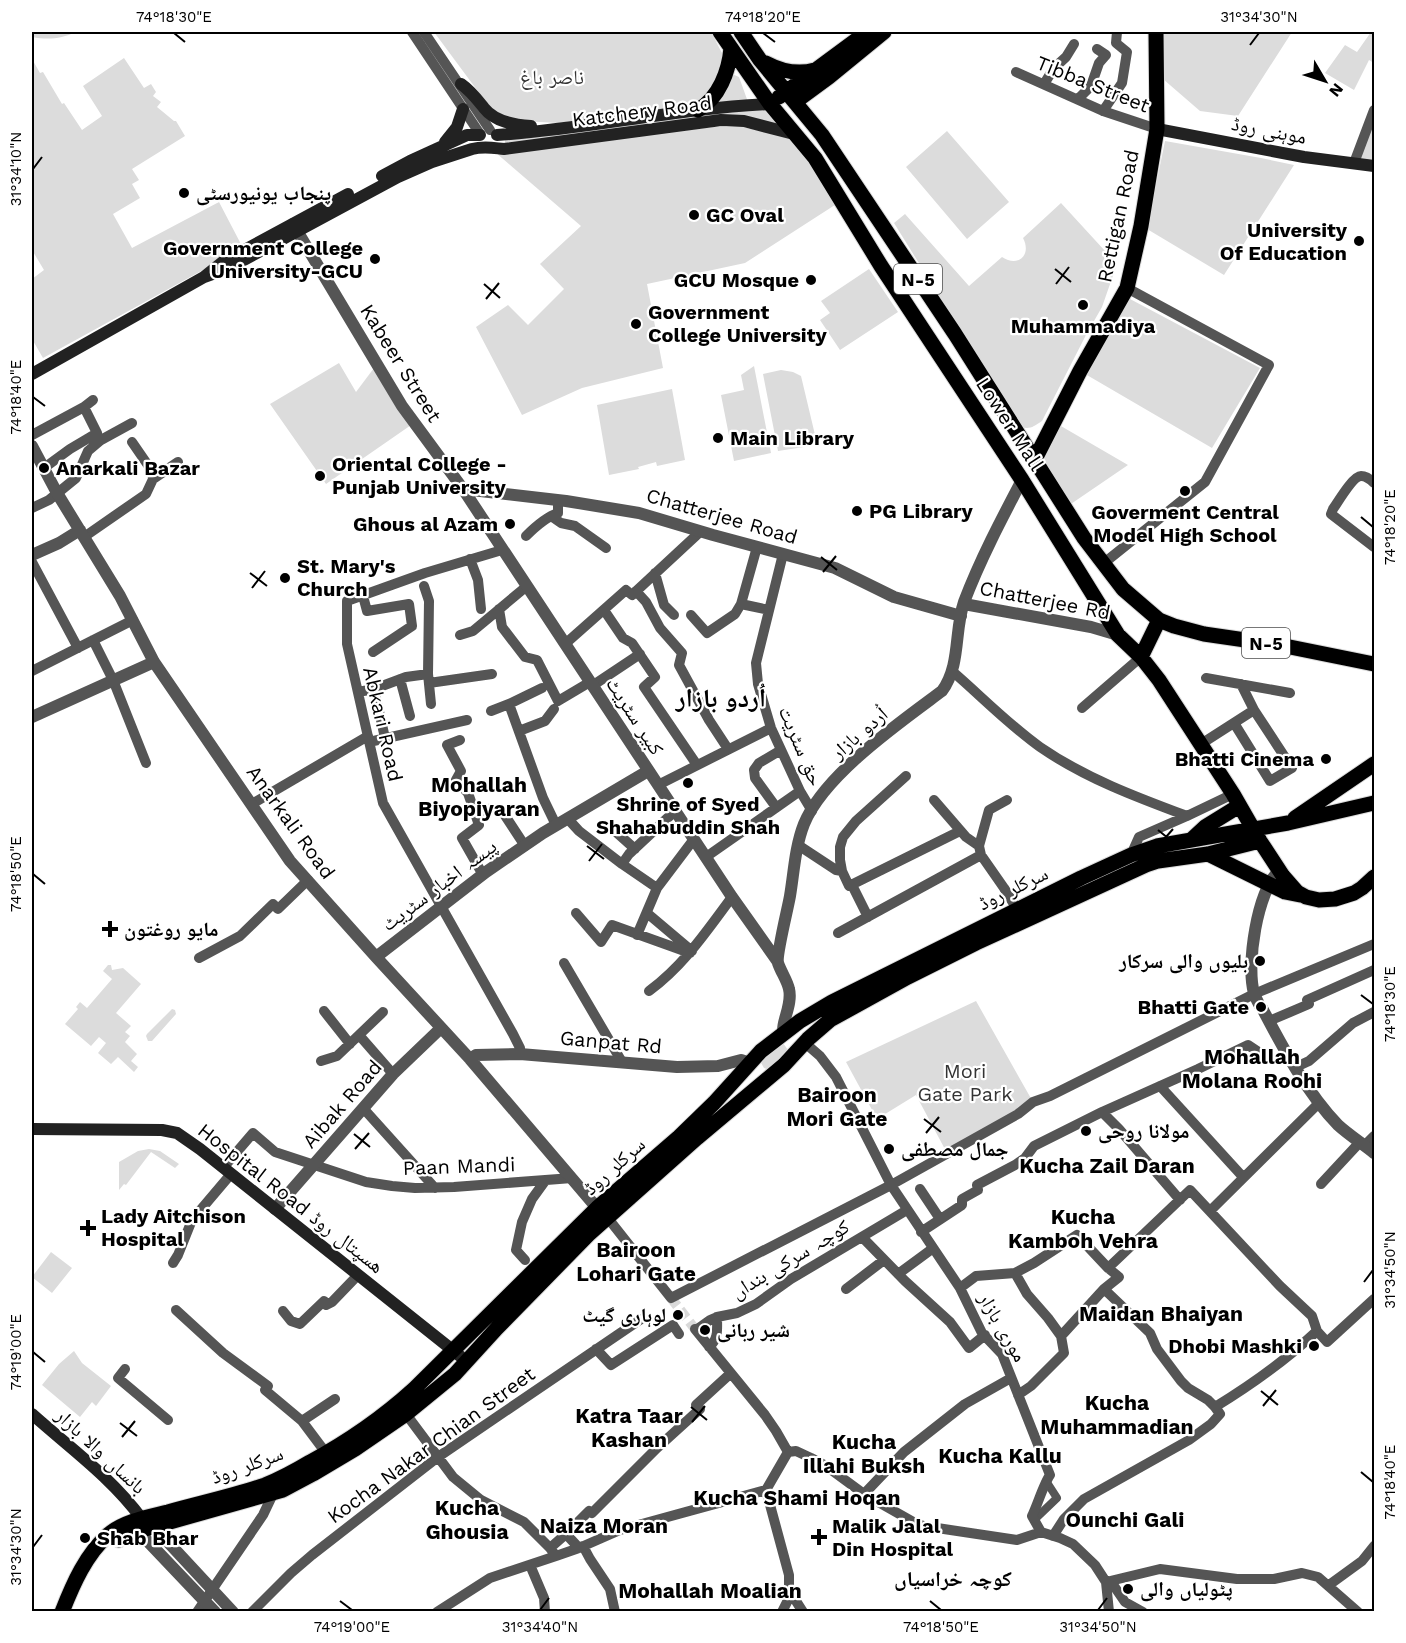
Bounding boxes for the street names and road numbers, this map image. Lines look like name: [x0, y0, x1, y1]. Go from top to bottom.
street label: Tibba Street: [1033, 50, 1154, 118]
street label: Katchery Road: [571, 91, 713, 131]
street label: موہنی روڈ: [1230, 111, 1308, 149]
street label: Rettigan Road: [1092, 147, 1144, 285]
road number: N-5: [894, 264, 942, 294]
street label: Kabeer Street: [355, 300, 447, 427]
street label: Lower Mall: [971, 373, 1049, 475]
street label: Chatterjee Road: [644, 483, 800, 549]
street label: Chatterjee Rd: [977, 576, 1113, 624]
road number: N-5: [1242, 628, 1290, 658]
street label: Abkari Road: [358, 664, 408, 784]
street label: کبیر سٹریٹ: [601, 673, 669, 759]
street label: اُردو بازار: [825, 702, 892, 765]
street label: حق سٹریت: [774, 703, 829, 790]
street label: Anarkali Road: [242, 760, 340, 884]
street label: پیسہ اخبار سٹریٹ: [377, 834, 501, 936]
street label: سرکلر روڈ: [974, 861, 1052, 915]
street label: Ganpat Rd: [559, 1026, 663, 1058]
street label: Aibak Road: [297, 1055, 387, 1153]
street label: Hospital Road ھسپتال روڈ: [193, 1118, 389, 1278]
street label: سرکلر روڈ: [578, 1132, 650, 1200]
street label: Paan Mandi: [402, 1152, 516, 1180]
street label: کوچہ سرکی بنداں: [726, 1214, 854, 1304]
street label: موری بازار: [973, 1287, 1032, 1366]
street label: Kocha Nakar Chian Street: [323, 1361, 540, 1528]
street label: بانساں والا بازار: [50, 1402, 151, 1499]
street label: سرکلر روڈ: [208, 1441, 286, 1489]

